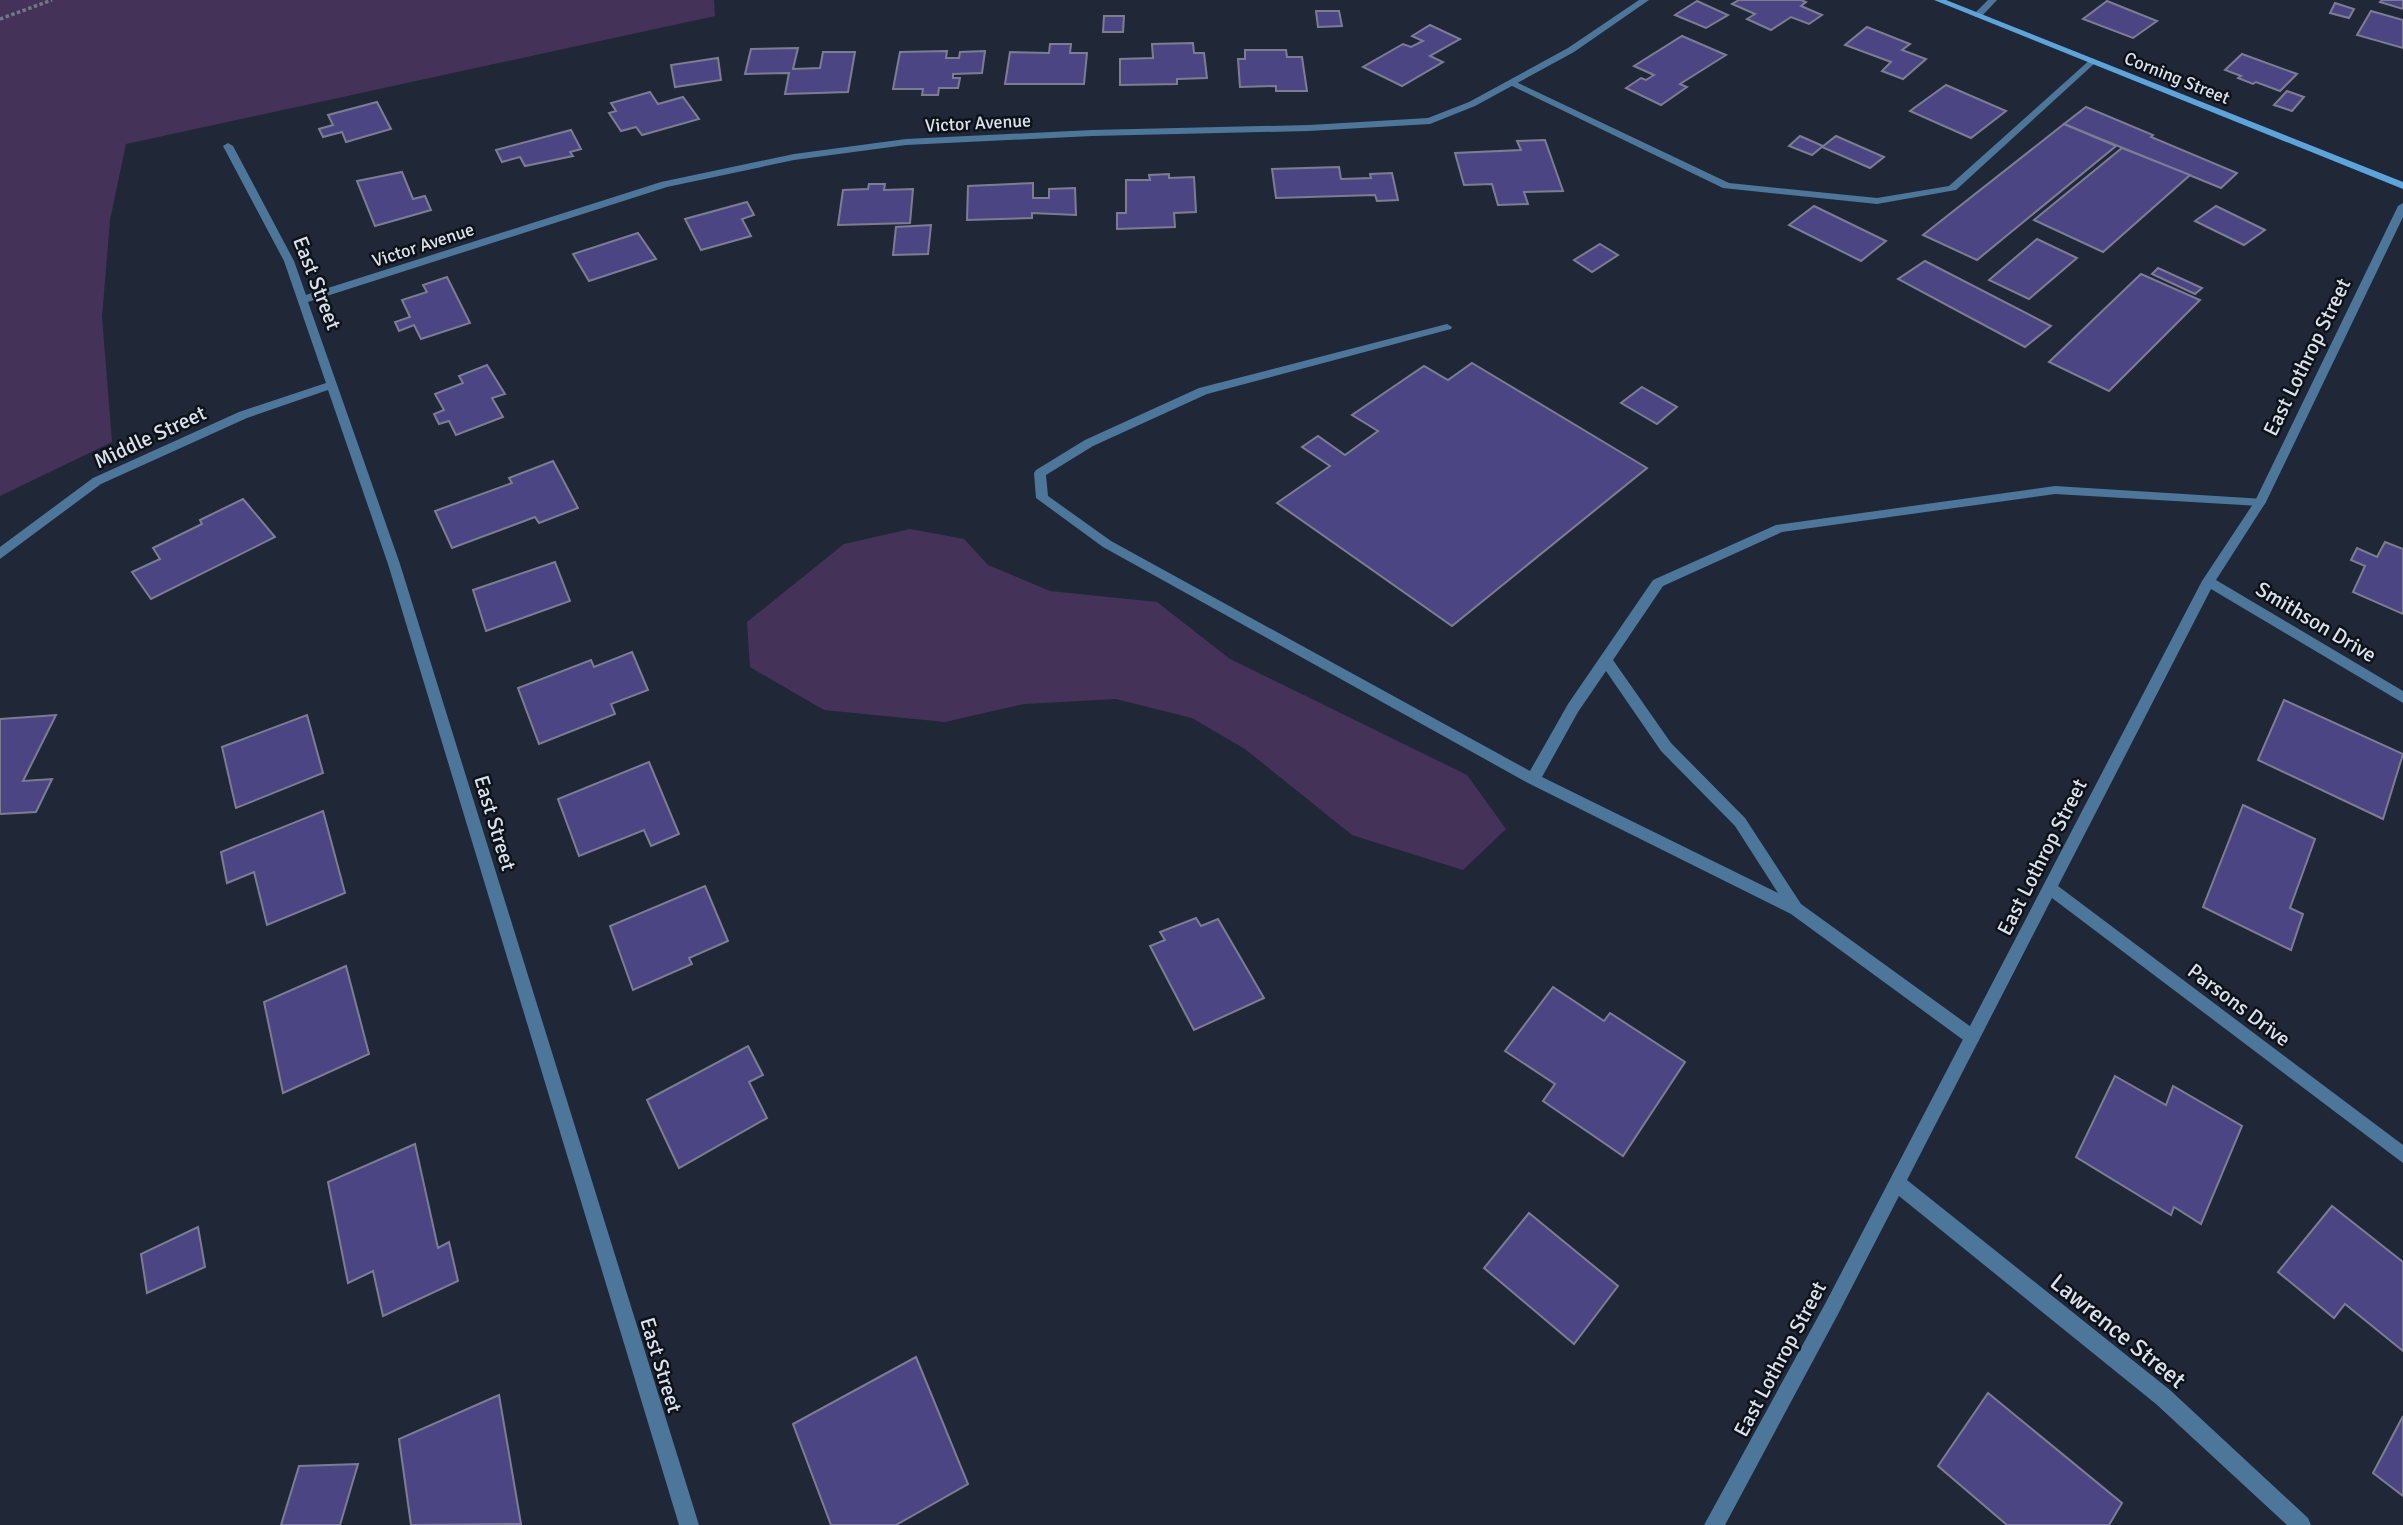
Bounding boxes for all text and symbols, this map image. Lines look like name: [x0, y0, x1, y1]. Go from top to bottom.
street label: Corning Street: [2121, 47, 2233, 109]
street label: Victor Avenue: [924, 109, 1032, 137]
street label: Victor Avenue: [369, 218, 477, 272]
street label: East Street: [287, 232, 347, 334]
street label: East Lothrop Street: [2258, 274, 2356, 440]
street label: Middle Street: [90, 400, 210, 474]
street label: Smithson Drive: [2251, 576, 2381, 668]
street label: East Street: [468, 772, 522, 874]
street label: East Lothrop Street: [1991, 774, 2093, 940]
street label: Parsons Drive: [2182, 958, 2296, 1052]
street label: Lawrence Street: [2044, 1267, 2192, 1395]
street label: East Lothrop Street: [1728, 1277, 1832, 1441]
street label: East Street: [634, 1314, 688, 1416]

